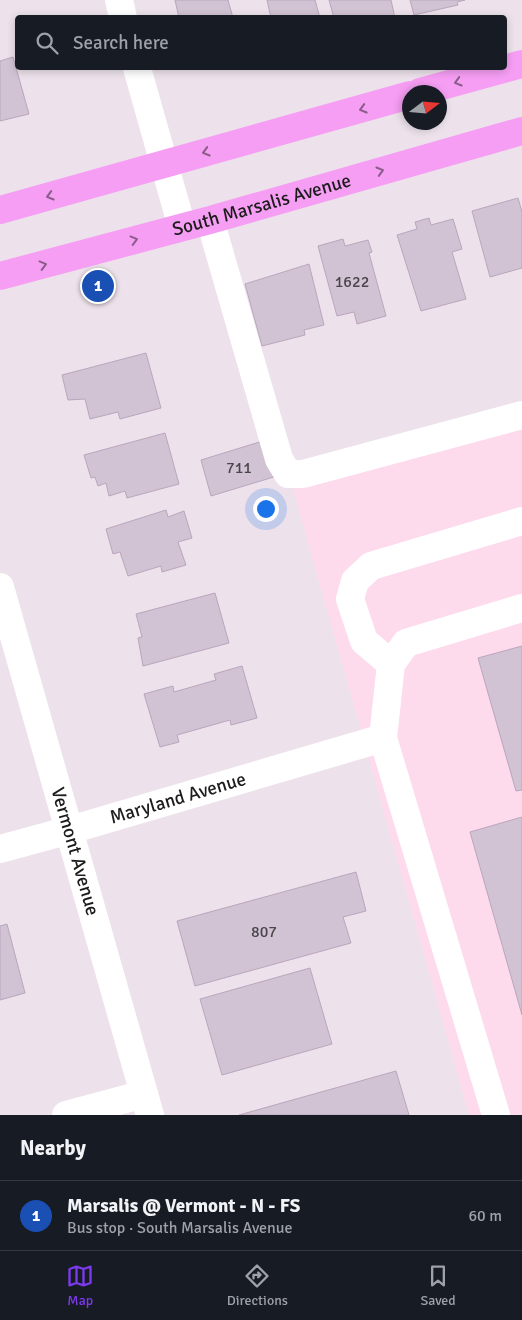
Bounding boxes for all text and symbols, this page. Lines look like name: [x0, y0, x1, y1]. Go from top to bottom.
search box: [15, 15, 507, 70]
icon: search: [33, 29, 61, 57]
text: Search here: [73, 31, 169, 55]
one-way arrow: [455, 76, 463, 86]
north arrow: [402, 85, 447, 130]
one-way arrow: [359, 103, 367, 113]
one-way arrow: [202, 147, 211, 157]
one-way arrow: [376, 167, 384, 177]
street label: South Marsalis Avenue: [170, 168, 354, 242]
one-way arrow: [45, 190, 54, 201]
one-way arrow: [129, 236, 137, 246]
one-way arrow: [39, 260, 47, 270]
pin: 1: [82, 267, 114, 305]
house number: 1622: [335, 272, 369, 292]
house number: 711: [226, 458, 252, 478]
your location: [253, 496, 279, 522]
street label: Maryland Avenue: [107, 767, 249, 830]
street label: Vermont Avenue: [46, 785, 105, 918]
house number: 807: [251, 922, 277, 942]
text: Nearby: [20, 1135, 86, 1161]
text: Marsalis @ Vermont - N - FS: [67, 1194, 300, 1218]
text: 1: [32, 1206, 40, 1226]
text: 60 m: [468, 1206, 502, 1226]
text: Bus stop · South Marsalis Avenue: [67, 1218, 292, 1238]
tab: Map: [66, 1262, 94, 1309]
tab: Directions: [227, 1262, 288, 1309]
tab: Saved: [420, 1262, 456, 1309]

